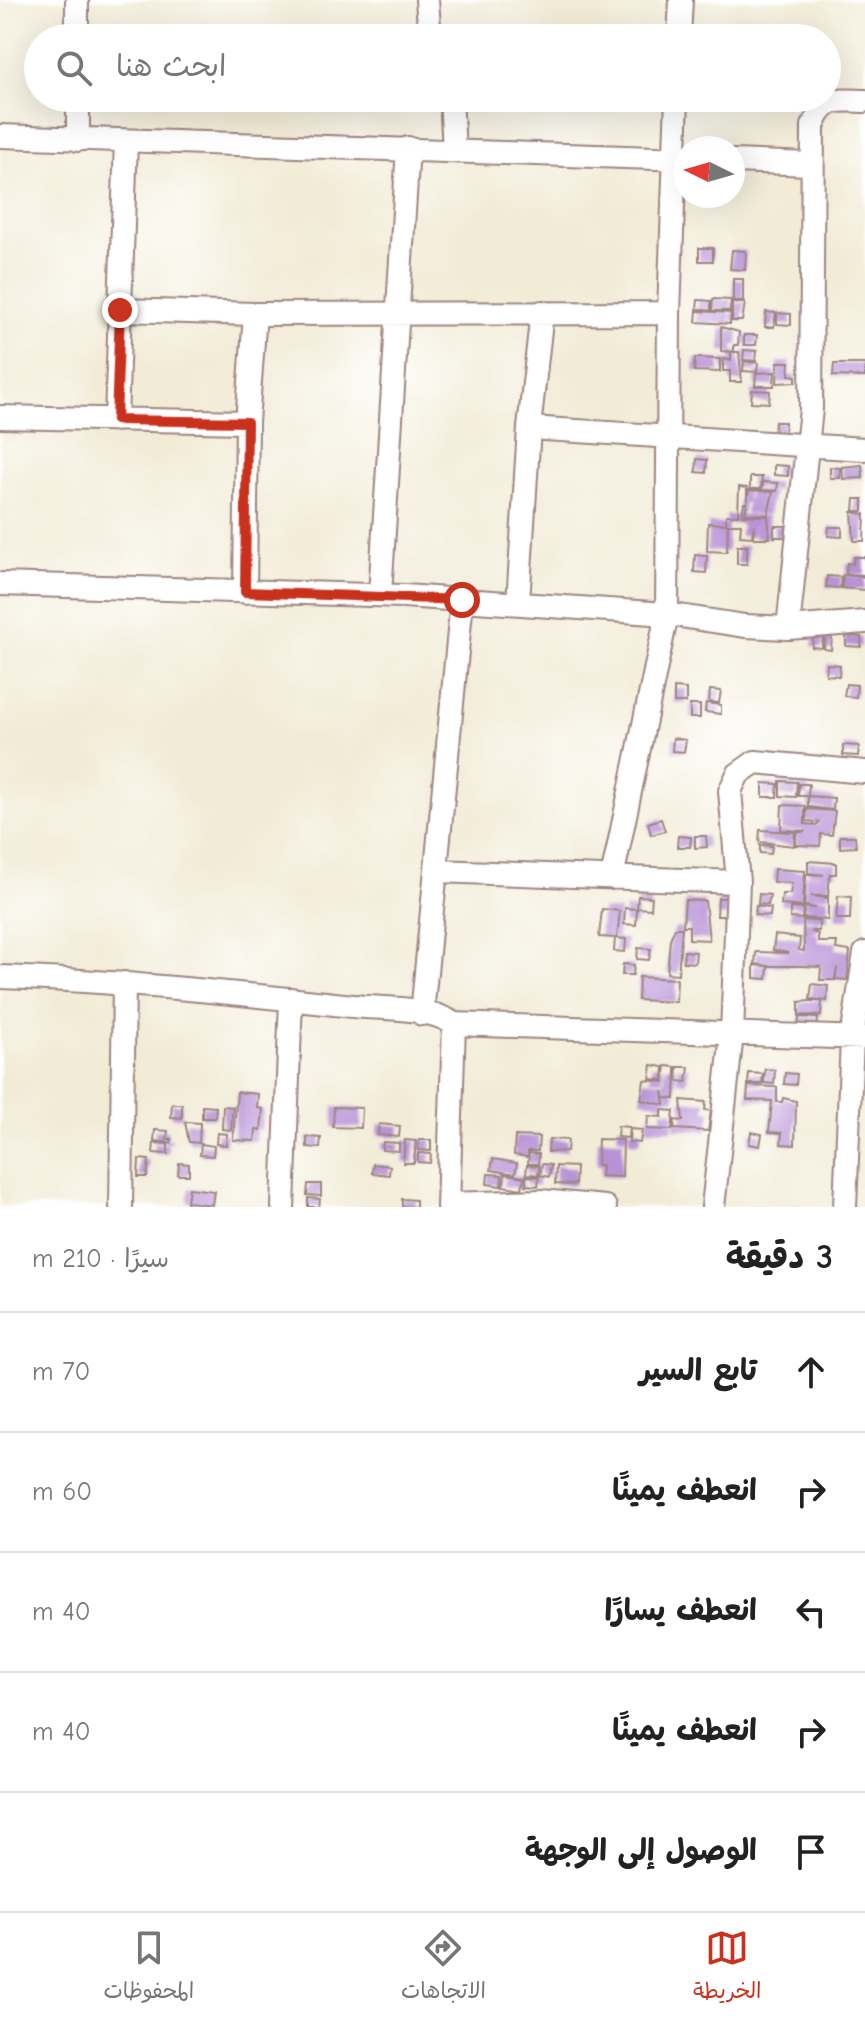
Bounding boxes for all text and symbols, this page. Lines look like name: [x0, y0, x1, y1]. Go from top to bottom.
search box: [24, 24, 841, 112]
icon: search: [52, 46, 96, 90]
text: ابحث هنا: [116, 49, 226, 84]
north arrow: [673, 136, 745, 208]
route end: [102, 292, 138, 328]
route start: [444, 582, 480, 618]
text: 3 دقيقة: [726, 1237, 833, 1277]
text: سيرًا · 210 m: [32, 1244, 169, 1274]
icon: ahead: [789, 1350, 833, 1394]
text: تابع السير: [639, 1353, 757, 1388]
text: 70 m: [32, 1357, 90, 1387]
icon: right: [789, 1470, 833, 1514]
text: انعطف يمينًا: [612, 1473, 757, 1508]
text: 60 m: [32, 1477, 92, 1507]
icon: left: [789, 1590, 833, 1634]
text: انعطف يسارًا: [605, 1593, 757, 1628]
text: 40 m: [32, 1597, 91, 1627]
icon: right: [789, 1710, 833, 1754]
text: انعطف يمينًا: [612, 1713, 757, 1748]
text: 40 m: [32, 1717, 91, 1747]
icon: arrive: [789, 1830, 833, 1874]
text: الوصول إلى الوجهة: [525, 1833, 757, 1868]
tab: المحفوظات: [103, 1926, 194, 2010]
tab: الاتجاهات: [401, 1926, 486, 2010]
tab: الخريطة: [693, 1926, 762, 2010]

